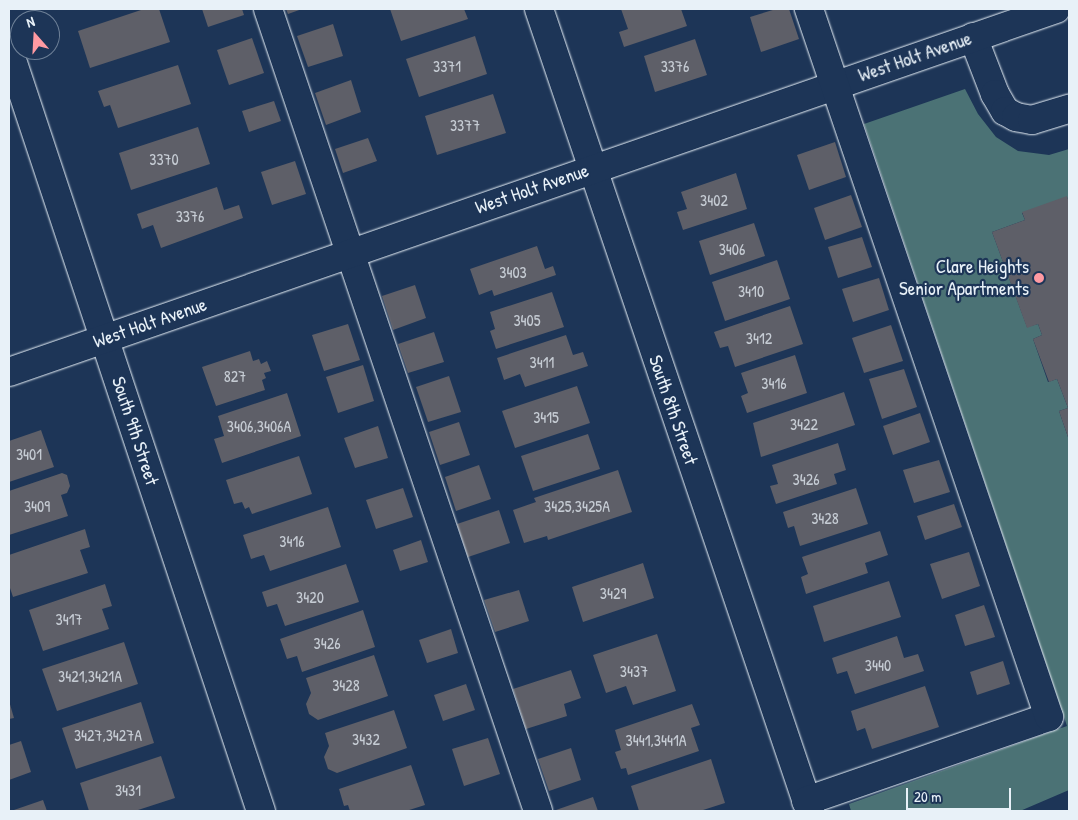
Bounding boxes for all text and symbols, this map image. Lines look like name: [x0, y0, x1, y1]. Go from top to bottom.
north arrow: [10, 10, 60, 60]
text: N: [24, 11, 37, 31]
street label: West Holt Avenue: [855, 27, 975, 87]
house number: 3371: [433, 56, 461, 76]
house number: 3376: [661, 56, 689, 76]
house number: 3377: [450, 115, 480, 135]
house number: 3370: [149, 149, 179, 169]
street label: West Holt Avenue: [472, 159, 592, 219]
house number: 3402: [700, 190, 728, 210]
house number: 3376: [176, 206, 204, 226]
house number: 3406: [719, 239, 745, 259]
place label: Clare Heights Senior Apartments: [899, 256, 1029, 300]
house number: 3403: [499, 262, 527, 282]
marker: Clare Heights Senior Apartments: [1033, 272, 1045, 284]
house number: 3410: [738, 281, 764, 301]
street label: West Holt Avenue: [90, 293, 210, 353]
house number: 3405: [513, 310, 541, 330]
house number: 3412: [746, 328, 772, 348]
house number: 3411: [530, 352, 554, 372]
street label: South 8th Street: [644, 352, 702, 468]
house number: 827: [224, 366, 246, 386]
house number: 3416: [761, 373, 787, 393]
street label: South 9th Street: [107, 374, 163, 488]
house number: 3415: [533, 407, 559, 427]
house number: 3422: [790, 414, 818, 434]
house number: 3406,3406A: [227, 416, 291, 436]
house number: 3401: [16, 444, 42, 464]
house number: 3426: [792, 469, 820, 489]
house number: 3409: [24, 496, 50, 516]
house number: 3425,3425A: [544, 496, 610, 516]
house number: 3428: [811, 508, 839, 528]
house number: 3416: [279, 531, 305, 551]
house number: 3429: [600, 583, 626, 603]
house number: 3420: [296, 587, 324, 607]
house number: 3417: [56, 609, 82, 629]
house number: 3426: [313, 633, 341, 653]
house number: 3440: [865, 655, 891, 675]
house number: 3437: [620, 661, 648, 681]
house number: 3421,3421A: [58, 666, 122, 686]
house number: 3428: [332, 675, 360, 695]
house number: 3427,3427A: [74, 725, 142, 745]
house number: 3432: [352, 729, 380, 749]
house number: 3441,3441A: [626, 730, 686, 750]
scale bar: [908, 778, 1013, 810]
house number: 3431: [115, 780, 141, 800]
text: 20 m: [914, 786, 941, 807]

